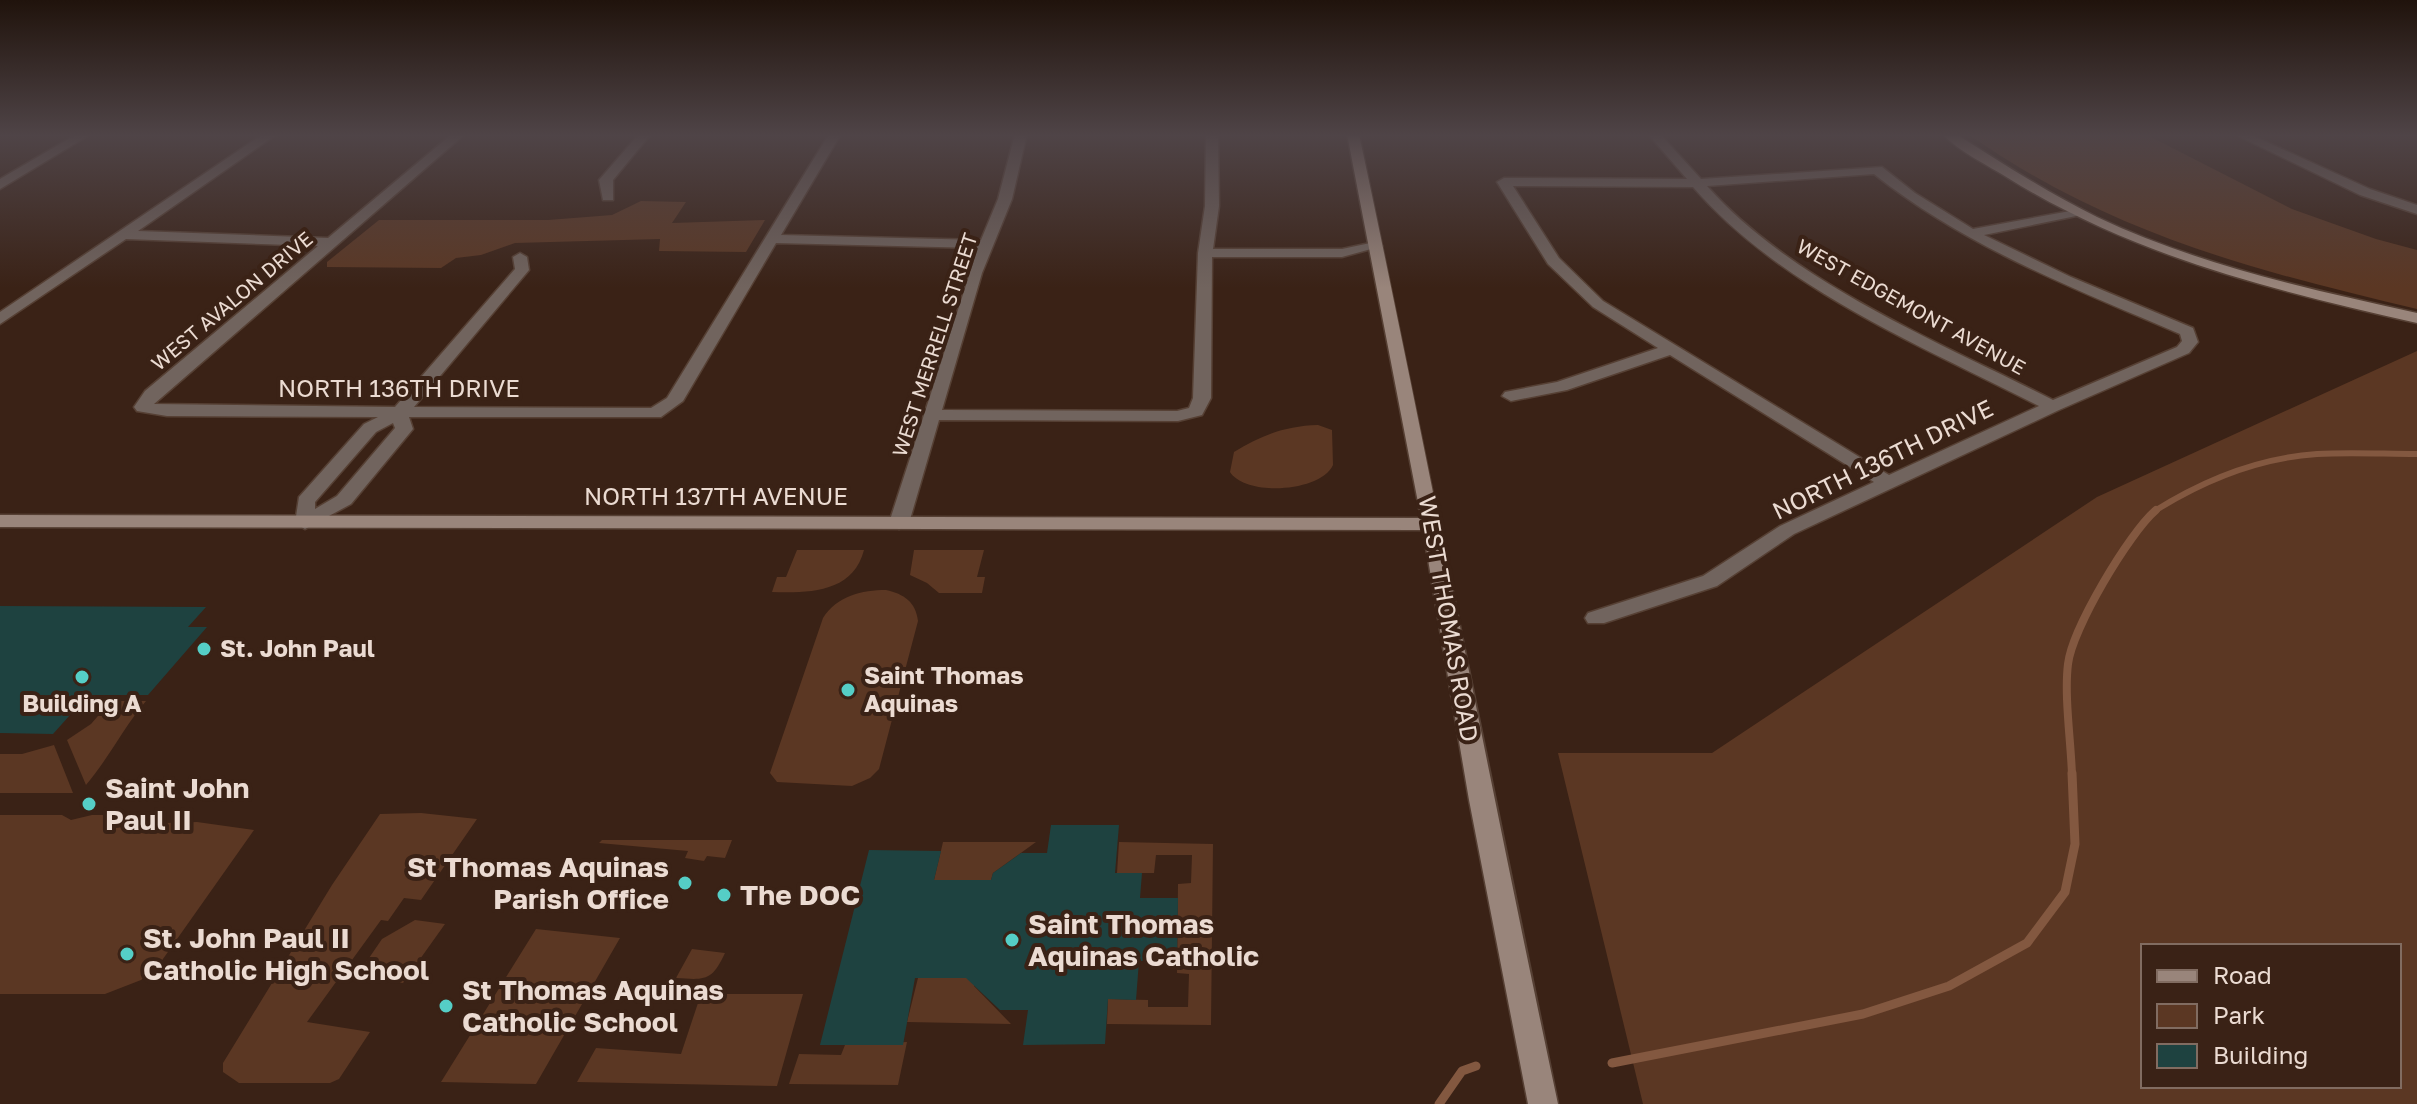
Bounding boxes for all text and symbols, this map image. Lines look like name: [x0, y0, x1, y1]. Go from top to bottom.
street label: WEST AVALON DRIVE: [146, 226, 317, 375]
street label: WEST MERRELL STREET: [887, 230, 982, 459]
street label: WEST EDGEMONT AVENUE: [1793, 233, 2030, 379]
street label: NORTH 136TH DRIVE: [278, 373, 520, 402]
street label: NORTH 136TH DRIVE: [1767, 393, 1997, 525]
street label: NORTH 137TH AVENUE: [584, 481, 848, 510]
street label: WEST THOMAS ROAD: [1414, 494, 1485, 744]
place label: St. John Paul: [220, 633, 375, 662]
marker: St. John Paul: [195, 640, 213, 658]
place label: Saint Thomas Aquinas: [864, 660, 1024, 717]
marker: Building A: [73, 668, 91, 686]
marker: Saint Thomas Aquinas: [839, 681, 857, 699]
place label: Building A: [22, 688, 142, 717]
place label: Saint John Paul II: [105, 771, 249, 836]
marker: Saint John Paul II: [80, 795, 98, 813]
place label: St Thomas Aquinas Parish Office: [407, 850, 669, 915]
marker: St Thomas Aquinas Parish Office: [676, 874, 694, 892]
place label: The DOC: [740, 878, 860, 911]
marker: The DOC: [715, 886, 733, 904]
place label: Saint Thomas Aquinas Catholic: [1028, 907, 1259, 972]
place label: St. John Paul II Catholic High School: [143, 921, 429, 986]
marker: Saint Thomas Aquinas Catholic: [1003, 931, 1021, 949]
legend: [2141, 944, 2401, 1088]
marker: St. John Paul II Catholic High School: [118, 945, 136, 963]
text: Road: [2213, 960, 2272, 989]
place label: St Thomas Aquinas Catholic School: [462, 973, 724, 1038]
marker: St Thomas Aquinas Catholic School: [437, 997, 455, 1015]
text: Park: [2213, 1000, 2265, 1029]
text: Building: [2213, 1040, 2308, 1069]

